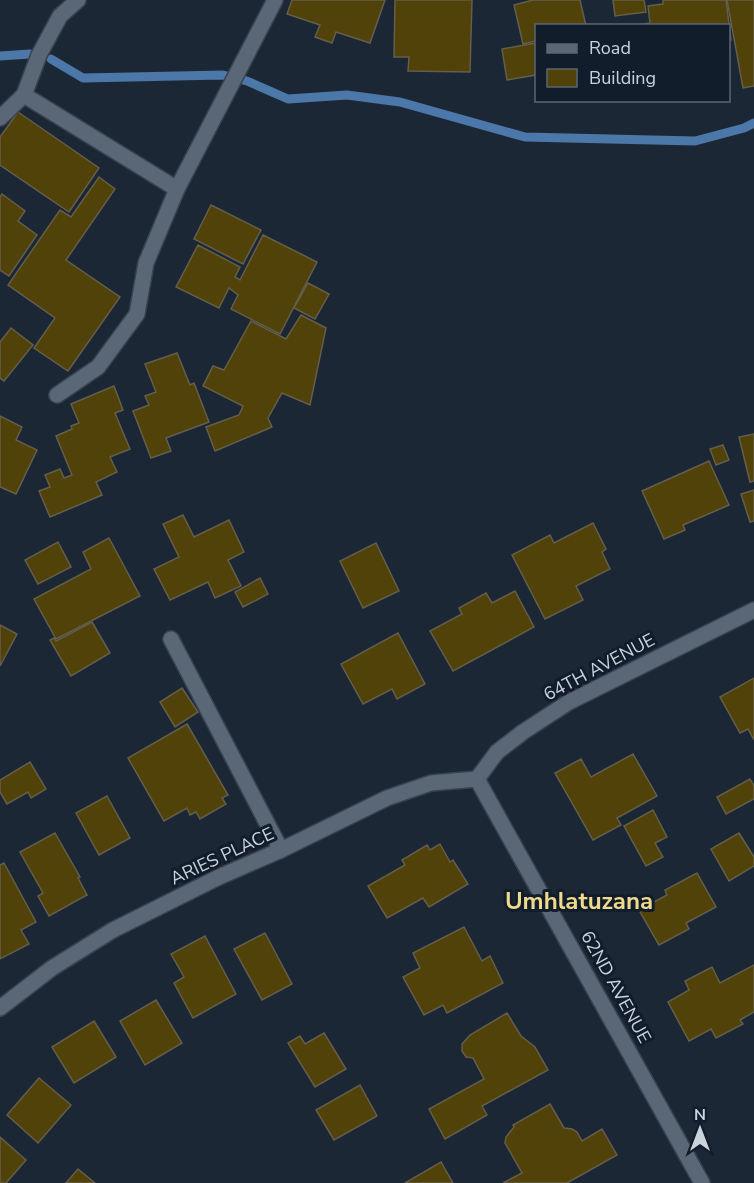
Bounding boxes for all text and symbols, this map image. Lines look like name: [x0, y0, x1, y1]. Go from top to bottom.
legend: [535, 24, 730, 102]
text: Road: [589, 36, 631, 60]
text: Building: [589, 66, 656, 90]
street label: 64TH AVENUE: [539, 628, 659, 706]
street label: ARIES PLACE: [166, 821, 278, 891]
district label: Umhlatuzana: [505, 885, 653, 917]
street label: 62ND AVENUE: [575, 927, 657, 1047]
north arrow: [670, 1099, 730, 1159]
text: N: [694, 1104, 706, 1126]

